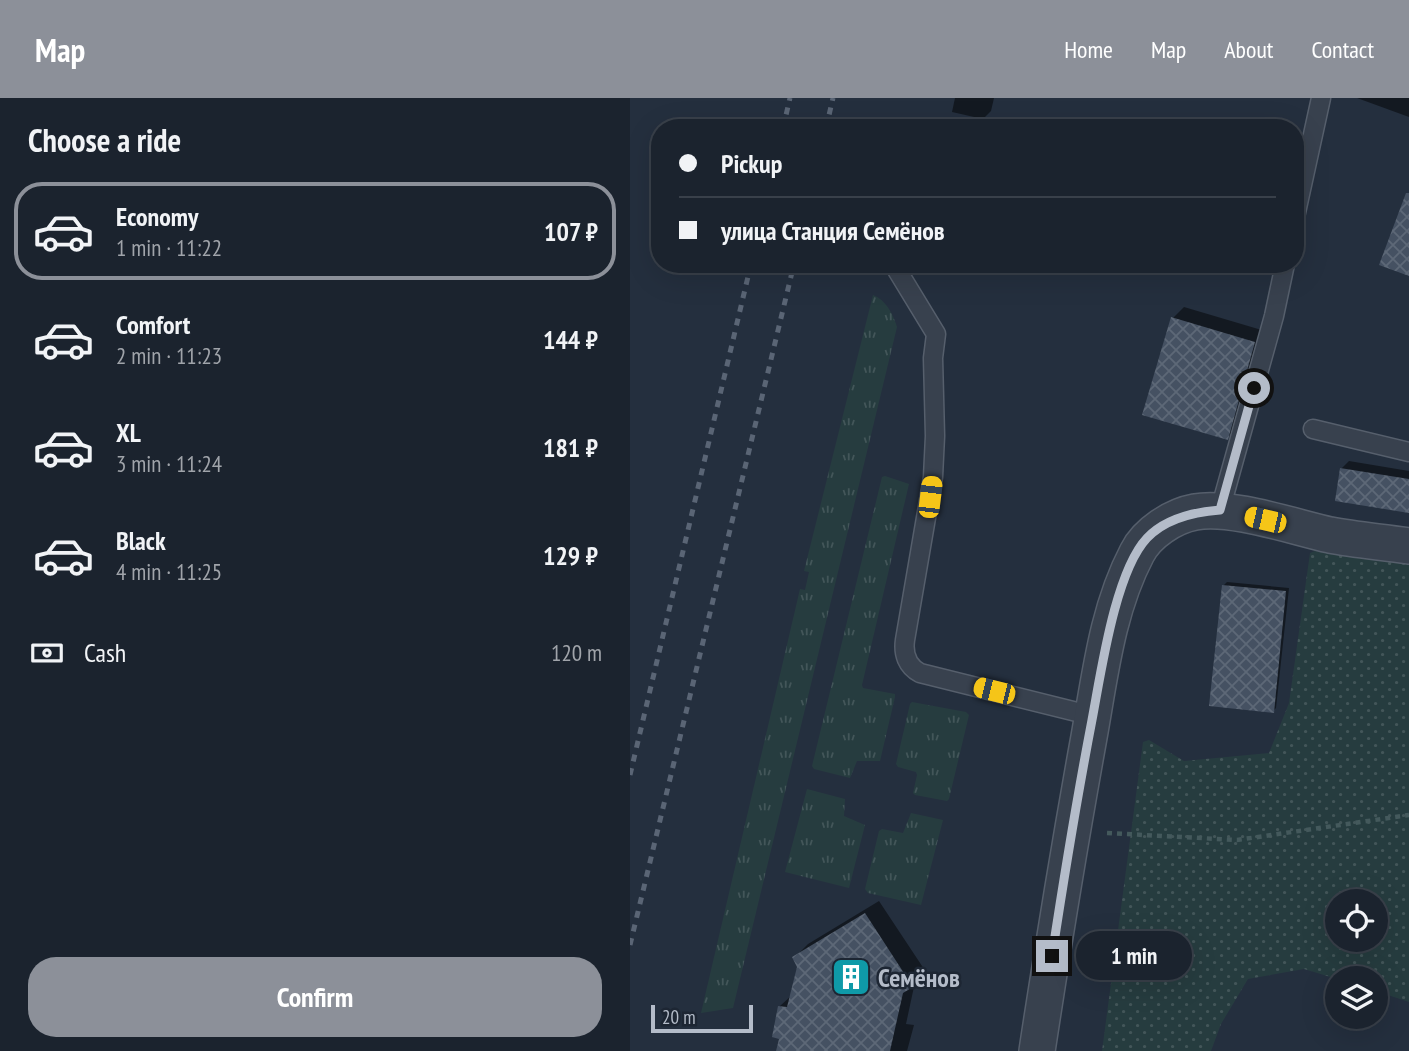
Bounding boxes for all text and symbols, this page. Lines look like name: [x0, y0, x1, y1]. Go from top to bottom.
text: Map: [35, 28, 85, 71]
text: Home: [1064, 34, 1113, 65]
text: Map: [1151, 34, 1186, 65]
text: About: [1224, 34, 1273, 65]
text: Contact: [1311, 34, 1374, 65]
text: Choose a ride: [28, 119, 181, 161]
text: Pickup: [721, 147, 782, 180]
icon: car: [32, 200, 95, 263]
text: Economy: [116, 200, 198, 233]
text: улица Станция Семёнов: [721, 214, 945, 247]
text: 107 ₽: [544, 215, 598, 248]
text: 1 min · 11:22: [116, 233, 222, 262]
icon: car: [32, 308, 95, 371]
text: Comfort: [116, 308, 190, 341]
text: 144 ₽: [543, 323, 598, 356]
text: 2 min · 11:23: [116, 341, 222, 370]
route start: [1238, 372, 1270, 404]
icon: car: [32, 416, 95, 479]
text: XL: [116, 416, 141, 449]
text: 181 ₽: [543, 431, 598, 464]
text: 3 min · 11:24: [116, 449, 222, 478]
car: [918, 475, 943, 519]
car: [1243, 505, 1288, 535]
icon: car: [32, 524, 95, 587]
text: Black: [116, 524, 166, 557]
text: 129 ₽: [543, 539, 598, 572]
text: 4 min · 11:25: [116, 557, 222, 586]
icon: cash: [28, 634, 66, 672]
text: Cash: [84, 636, 126, 669]
text: 120 m: [551, 638, 602, 667]
car: [972, 676, 1017, 706]
map controls: [1325, 889, 1388, 1029]
button: locate: [1325, 889, 1388, 952]
callout: 1 min: [1076, 932, 1192, 980]
route end: [1036, 940, 1068, 972]
text: 1 min: [1111, 941, 1157, 970]
building icon: Семёнов: [830, 956, 872, 998]
button: Confirm: [28, 957, 602, 1037]
place label: Семёнов: [878, 961, 960, 994]
button: layers: [1325, 966, 1388, 1029]
scale bar: [651, 1002, 752, 1034]
text: 20 m: [662, 1005, 696, 1029]

